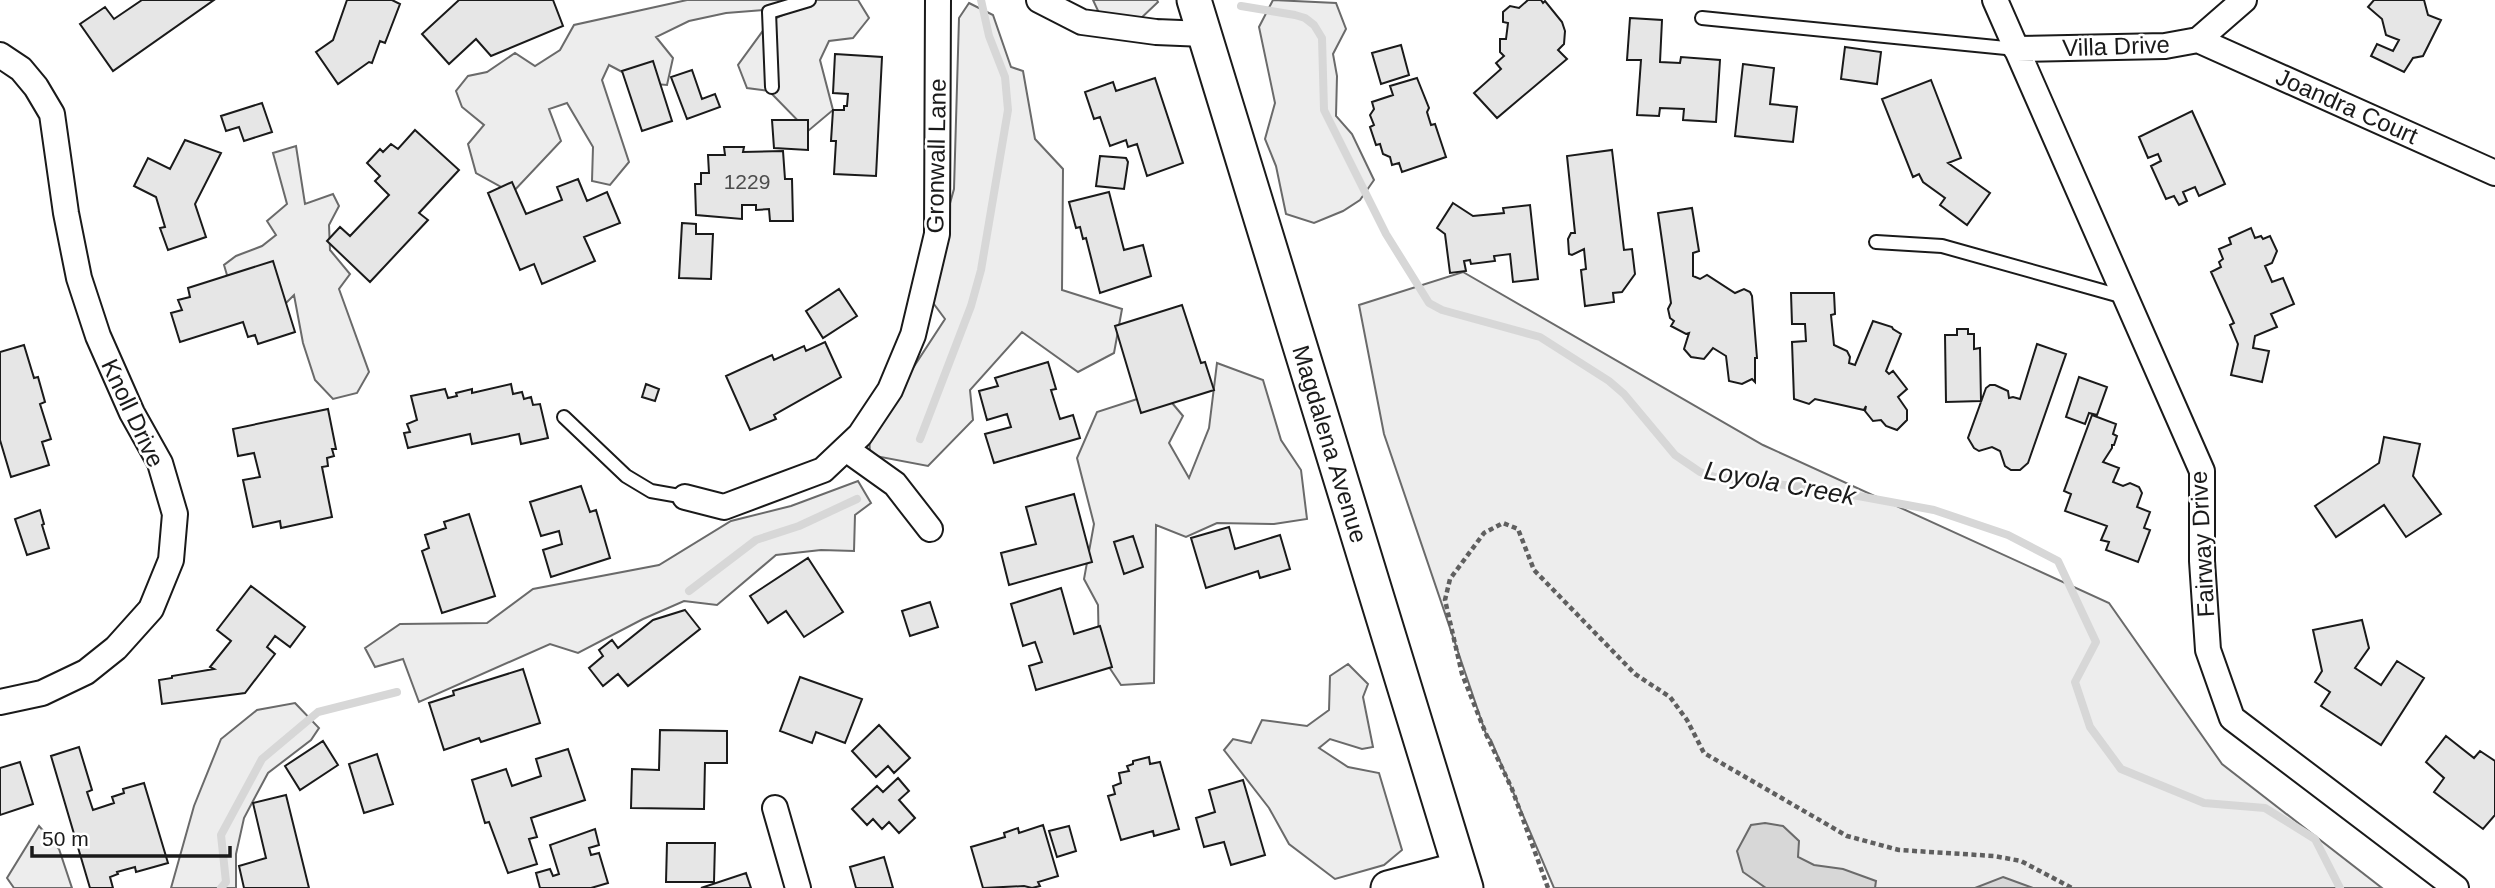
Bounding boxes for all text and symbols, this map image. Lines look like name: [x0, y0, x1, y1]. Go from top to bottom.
street label: Villa Drive: [2062, 31, 2170, 61]
street label: Joandra Court: [2272, 63, 2422, 149]
street label: Gronwall Lane: [921, 78, 951, 234]
house number: 1229: [724, 170, 770, 193]
street label: Magdalena Avenue: [1287, 342, 1373, 546]
street label: Knoll Drive: [96, 355, 170, 471]
water label: Loyola Creek: [1702, 455, 1860, 511]
street label: Fairway Drive: [2185, 470, 2219, 618]
scale bar: [32, 814, 229, 858]
text: 50 m: [42, 827, 89, 850]

